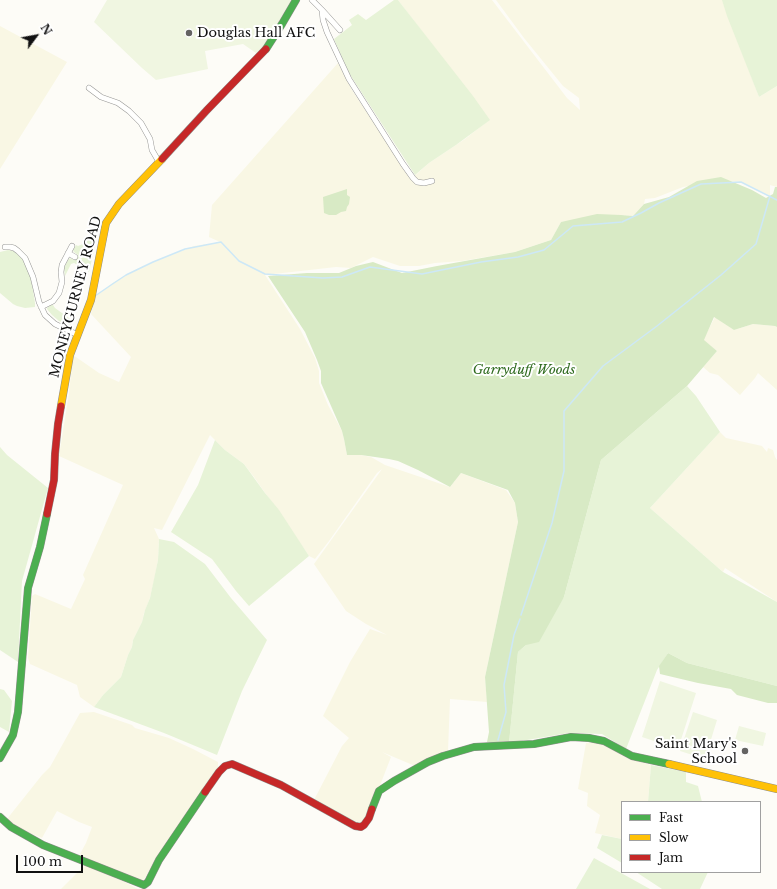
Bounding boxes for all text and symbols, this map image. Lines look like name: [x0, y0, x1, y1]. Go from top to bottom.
north arrow: [16, 16, 56, 56]
text: N: [37, 22, 55, 38]
place label: Douglas Hall AFC: [197, 25, 315, 41]
marker: Douglas Hall AFC: [184, 28, 194, 38]
street label: MONEYGURNEY ROAD: [47, 214, 105, 380]
park label: Garryduff Woods: [473, 362, 575, 378]
place label: Saint Mary's School: [655, 736, 737, 767]
marker: Saint Mary's School: [740, 746, 750, 756]
legend: [621, 801, 761, 873]
text: Fast: [659, 810, 683, 825]
text: Slow: [659, 830, 688, 845]
scale bar: [18, 847, 85, 873]
text: Jam: [659, 850, 683, 865]
text: 100 m: [23, 854, 62, 869]

